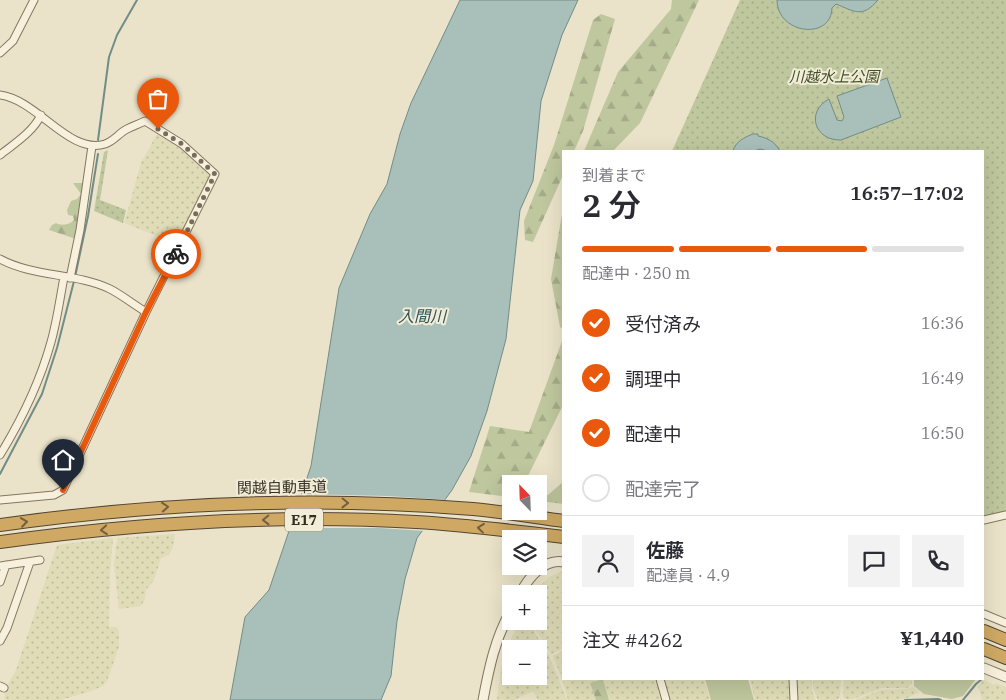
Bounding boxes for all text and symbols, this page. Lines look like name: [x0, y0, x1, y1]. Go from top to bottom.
park label: 川越水上公園: [789, 67, 881, 86]
pin: [137, 78, 179, 129]
icon: bag: [144, 85, 172, 113]
text: 到着まで: [582, 165, 646, 185]
text: 16:57–17:02: [850, 181, 964, 205]
text: 2 分: [582, 184, 641, 226]
courier: [151, 229, 201, 279]
icon: bike: [162, 240, 190, 268]
text: 配達中 · 250 m: [582, 263, 690, 283]
water label: 入間川: [398, 306, 448, 326]
icon: check: [582, 309, 610, 337]
text: 受付済み: [625, 312, 701, 336]
text: 16:36: [921, 313, 964, 333]
icon: check: [582, 364, 610, 392]
text: 調理中: [625, 367, 682, 391]
text: 16:49: [921, 368, 964, 388]
icon: check: [582, 419, 610, 447]
text: 配達中: [625, 422, 682, 446]
text: 16:50: [921, 423, 964, 443]
pin: [42, 439, 84, 490]
icon: home: [49, 446, 77, 474]
north arrow: [502, 475, 548, 520]
map controls: [502, 475, 547, 685]
street label: 関越自動車道: [237, 477, 327, 497]
text: 配達完了: [625, 477, 701, 501]
one-way arrow: [342, 498, 349, 508]
one-way arrow: [162, 502, 170, 513]
road number: E17: [285, 508, 323, 532]
one-way arrow: [262, 515, 270, 525]
one-way arrow: [19, 517, 28, 527]
one-way arrow: [476, 522, 484, 533]
one-way arrow: [99, 524, 107, 535]
button: layers: [502, 530, 547, 575]
button: person: [582, 535, 634, 587]
button: chat: [848, 535, 900, 587]
button: phone: [912, 535, 964, 587]
text: 佐藤: [646, 538, 684, 562]
text: 配達員 · 4.9: [646, 565, 730, 585]
button: +: [502, 585, 547, 630]
text: ¥1,440: [900, 626, 964, 650]
text: 注文 #4262: [582, 628, 683, 652]
button: −: [502, 640, 547, 685]

